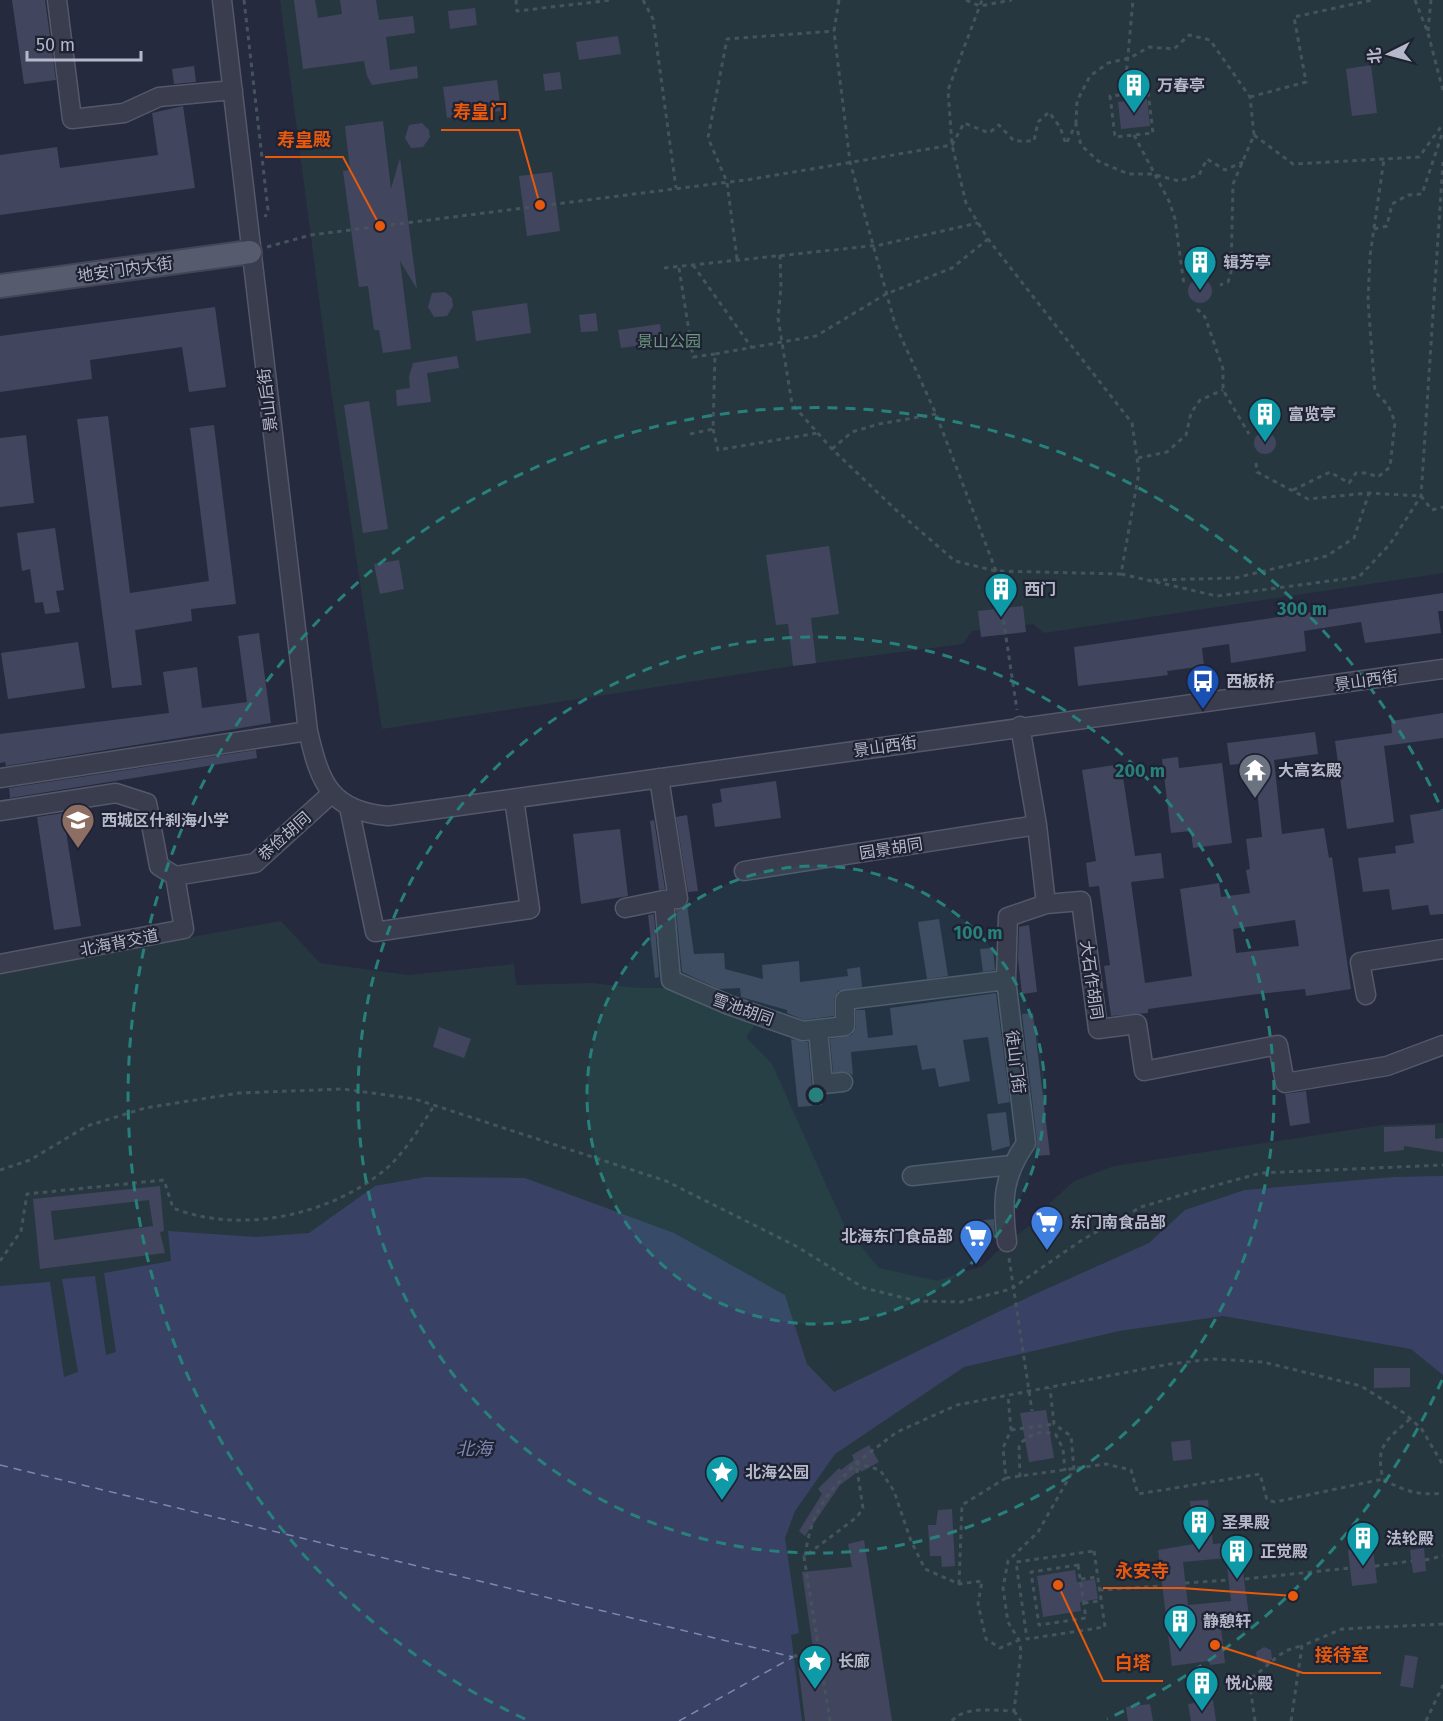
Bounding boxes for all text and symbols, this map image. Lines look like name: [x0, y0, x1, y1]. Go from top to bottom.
scale bar: [27, 24, 141, 62]
north arrow: [1359, 24, 1419, 84]
text: 50 m: [36, 34, 75, 56]
text: 北: [1364, 47, 1385, 64]
building icon: 万春亭: [1116, 67, 1152, 114]
place label: 万春亭: [1157, 76, 1205, 95]
callout: 寿皇门: [441, 94, 519, 130]
text: 寿皇门: [453, 101, 507, 123]
callout: 寿皇殿: [265, 121, 343, 157]
text: 寿皇殿: [277, 129, 331, 151]
building icon: 辑芳亭: [1182, 244, 1218, 291]
street label: 地安门内大街: [76, 253, 174, 286]
place label: 辑芳亭: [1223, 253, 1271, 272]
park label: 景山公园: [637, 332, 701, 351]
street label: 景山后街: [254, 367, 281, 433]
building icon: 富览亭: [1247, 396, 1283, 443]
place label: 富览亭: [1288, 405, 1336, 424]
building icon: 西门: [983, 571, 1019, 618]
place label: 西门: [1024, 580, 1056, 599]
text: 300 m: [1276, 598, 1327, 620]
bus stop icon: 西板桥: [1185, 663, 1221, 710]
street label: 景山西街: [1333, 667, 1399, 694]
place label: 西板桥: [1226, 672, 1275, 691]
street label: 景山西街: [852, 733, 918, 760]
temple icon: 大高玄殿: [1237, 752, 1273, 799]
text: 200 m: [1115, 760, 1165, 782]
place label: 大高玄殿: [1278, 761, 1342, 780]
school or university icon: 西城区什刹海小学: [60, 802, 96, 849]
street label: 恭俭胡同: [254, 808, 314, 865]
place label: 西城区什刹海小学: [101, 811, 229, 830]
street label: 园景胡同: [858, 834, 924, 863]
text: 100 m: [954, 922, 1002, 944]
street label: 北海背交道: [78, 926, 160, 959]
street label: 大石作胡同: [1077, 939, 1106, 1021]
street label: 雪池胡同: [710, 990, 776, 1029]
street label: 徒山门街: [1002, 1029, 1029, 1095]
centre of rings: [806, 1085, 826, 1105]
supermarket icon: 东门南食品部: [1029, 1204, 1065, 1251]
place label: 东门南食品部: [1070, 1213, 1166, 1232]
supermarket icon: 北海东门食品部: [958, 1218, 994, 1265]
place label: 北海东门食品部: [841, 1227, 953, 1246]
water label: 北海: [456, 1438, 495, 1460]
place icon: 北海公园: [704, 1454, 740, 1501]
place label: 北海公园: [745, 1463, 809, 1482]
building icon: 圣果殿: [1181, 1504, 1217, 1551]
place label: 圣果殿: [1222, 1513, 1270, 1532]
building icon: 法轮殿: [1345, 1520, 1381, 1567]
place label: 法轮殿: [1386, 1529, 1434, 1548]
building icon: 正觉殿: [1219, 1533, 1255, 1580]
place label: 正觉殿: [1260, 1542, 1308, 1561]
callout: 永安寺: [1103, 1552, 1181, 1588]
text: 永安寺: [1115, 1560, 1169, 1582]
building icon: 静憩轩: [1162, 1603, 1198, 1650]
place label: 静憩轩: [1203, 1612, 1251, 1631]
callout: 接待室: [1303, 1637, 1381, 1673]
place icon: 长廊: [797, 1643, 833, 1690]
text: 接待室: [1315, 1644, 1369, 1666]
callout: 白塔: [1103, 1645, 1163, 1681]
place label: 长廊: [838, 1652, 870, 1671]
text: 白塔: [1115, 1652, 1151, 1674]
building icon: 悦心殿: [1184, 1665, 1220, 1712]
place label: 悦心殿: [1225, 1674, 1273, 1693]

